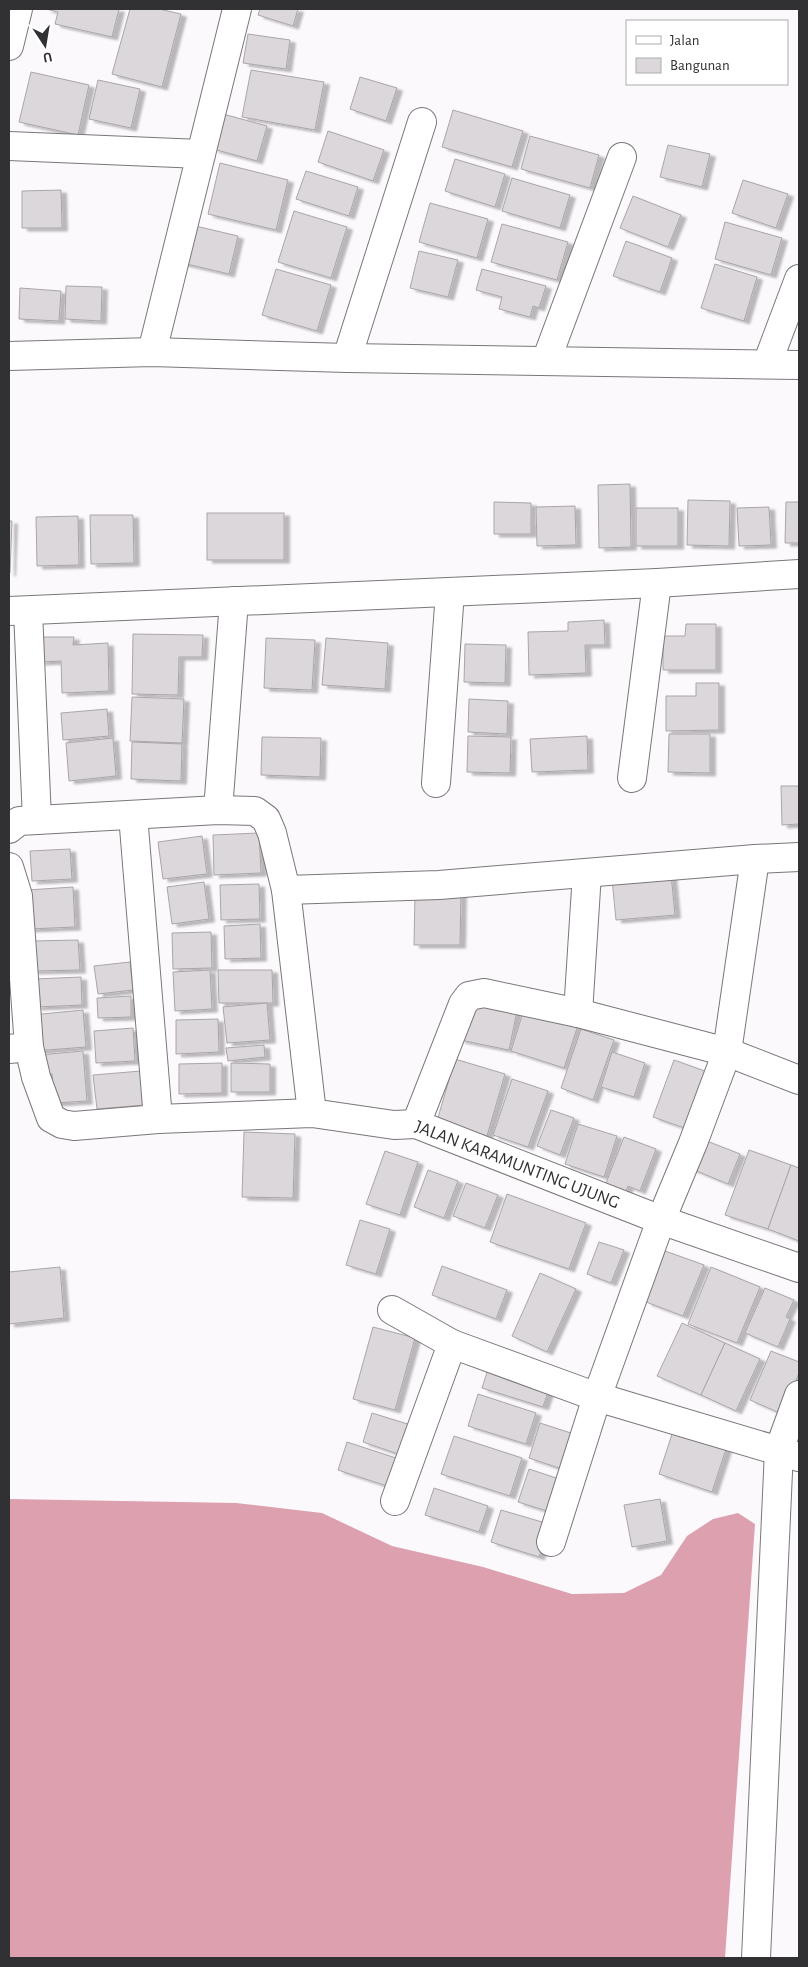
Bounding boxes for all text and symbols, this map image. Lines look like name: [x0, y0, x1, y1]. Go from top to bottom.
north arrow: [20, 20, 70, 70]
legend: [626, 20, 788, 85]
text: Jalan: [670, 33, 700, 48]
text: U: [42, 49, 53, 65]
text: Bangunan: [670, 58, 730, 73]
street label: JALAN KARAMUNTING UJUNG: [412, 1118, 622, 1212]

